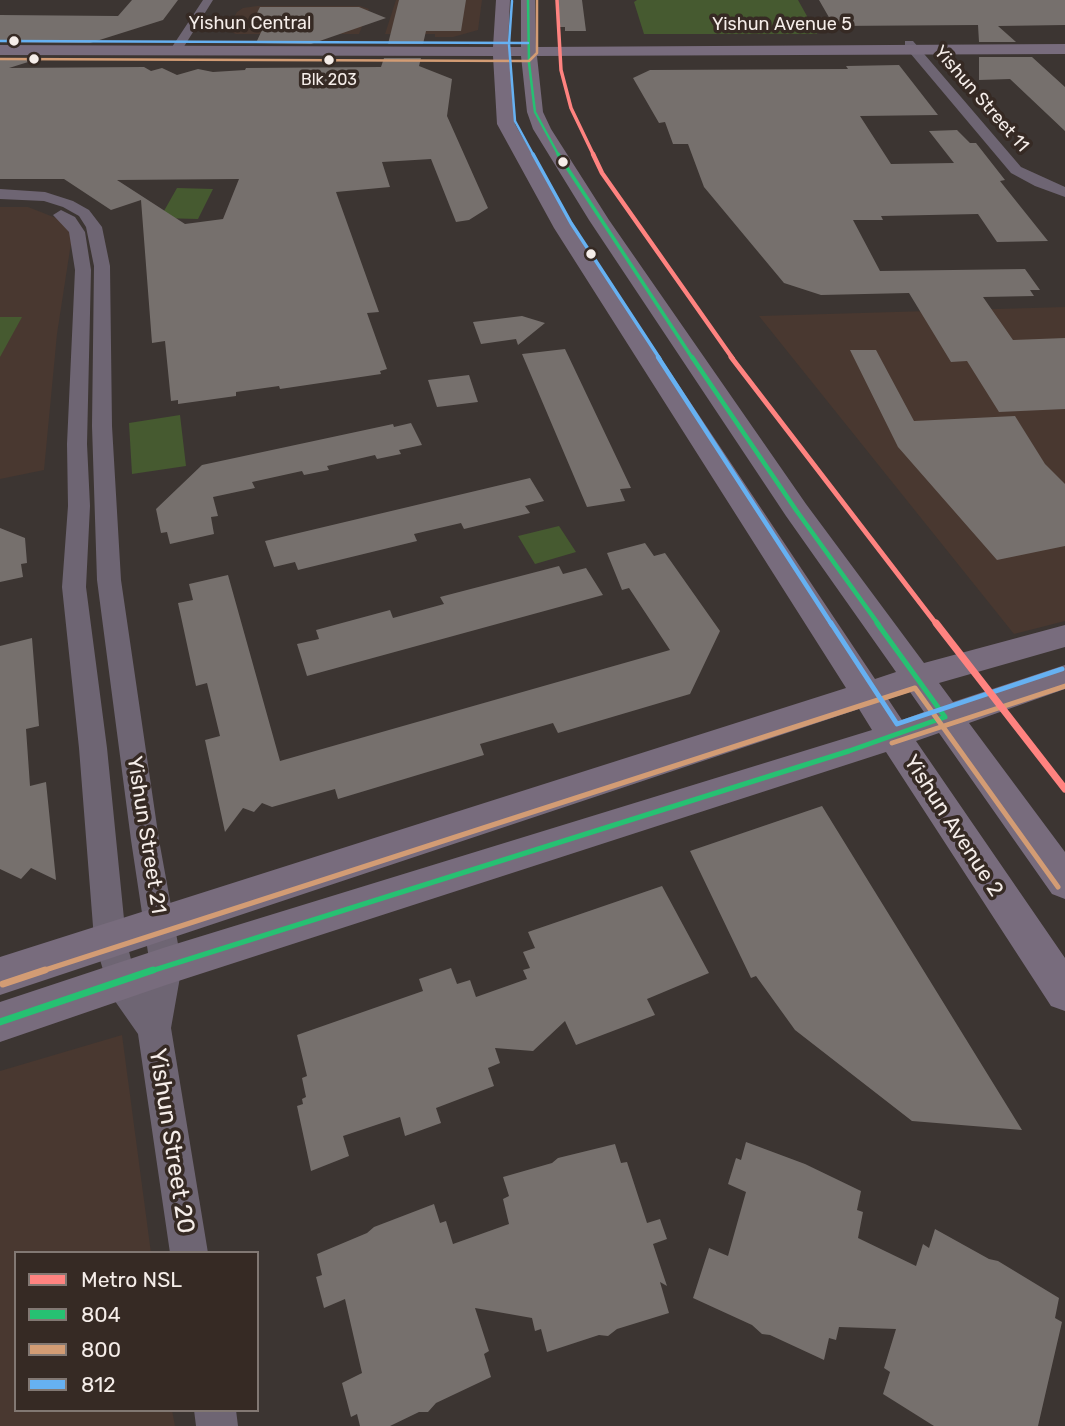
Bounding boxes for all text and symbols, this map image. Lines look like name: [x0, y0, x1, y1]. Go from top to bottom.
street label: Yishun Central: [189, 13, 311, 35]
street label: Yishun Avenue 5: [712, 14, 852, 36]
unlabelled marker: [7, 34, 21, 48]
street label: Yishun Street 11: [929, 41, 1033, 157]
unlabelled marker: [27, 52, 41, 66]
marker: Blk 203: [322, 53, 336, 67]
place label: Blk 203: [301, 70, 357, 90]
unlabelled marker: [556, 155, 570, 169]
unlabelled marker: [584, 247, 598, 261]
street label: Yishun Avenue 2: [898, 751, 1008, 901]
street label: Yishun Street 21: [121, 754, 171, 916]
street label: Yishun Street 20: [142, 1046, 200, 1236]
legend: [14, 1251, 259, 1412]
text: Metro NSL: [81, 1267, 182, 1292]
text: 804: [81, 1302, 121, 1327]
text: 800: [81, 1337, 121, 1362]
text: 812: [81, 1372, 116, 1397]

